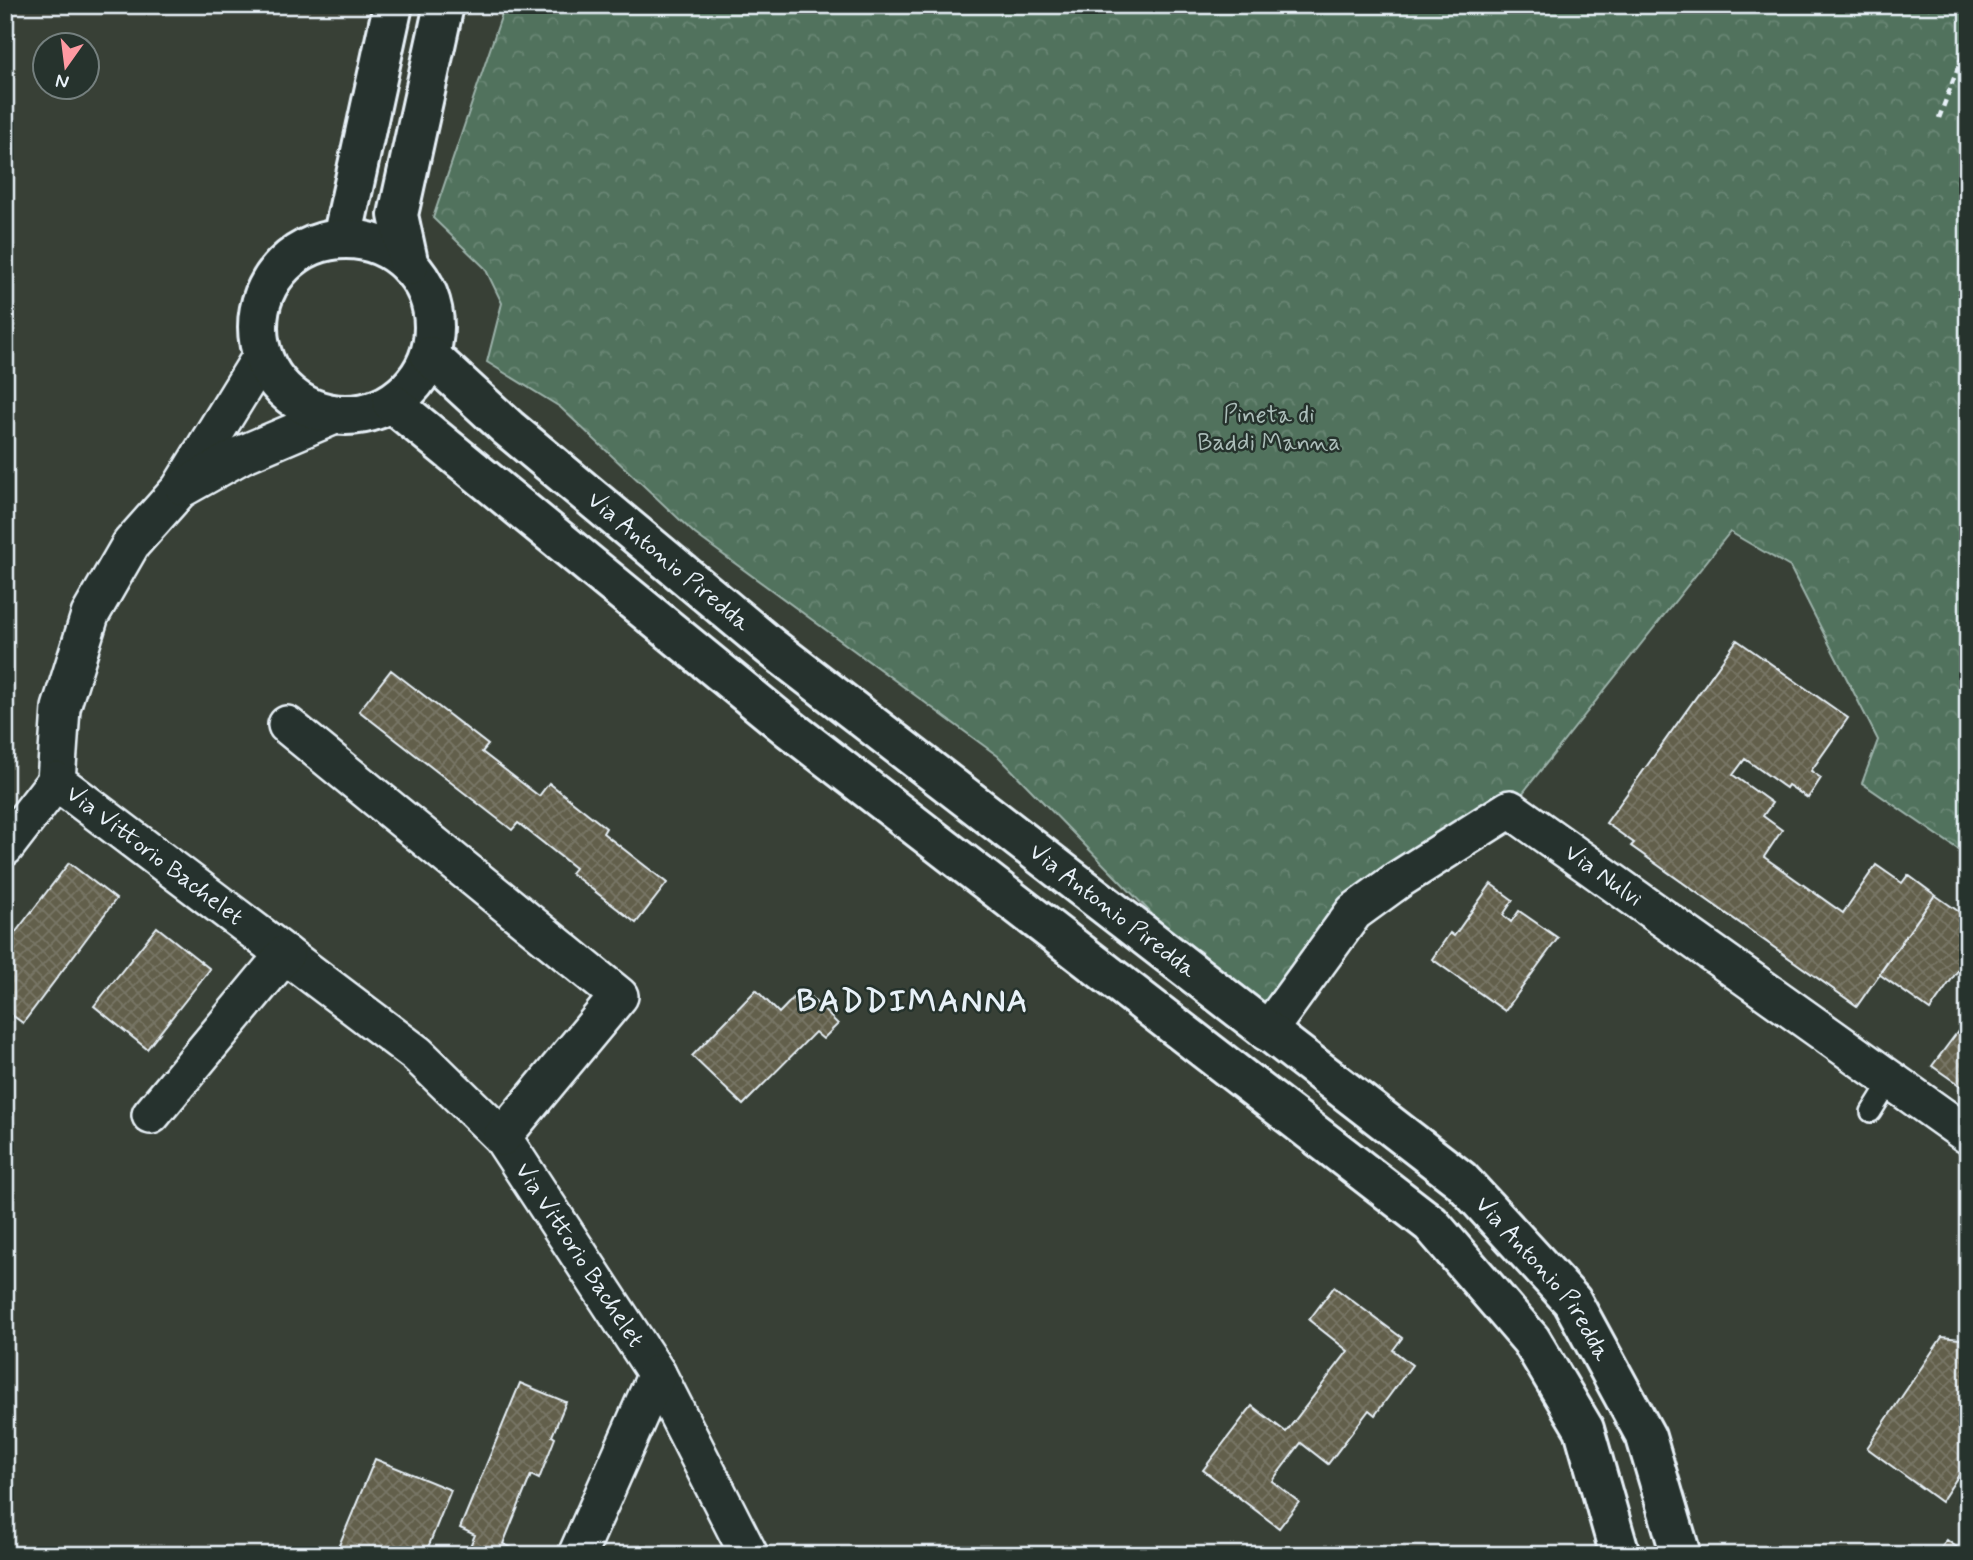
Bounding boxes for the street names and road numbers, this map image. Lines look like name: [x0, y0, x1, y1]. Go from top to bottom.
street label: Via Antonio Piredda: [580, 485, 757, 639]
street label: Via Vittorio Bachelet: [60, 778, 249, 933]
street label: Via Antonio Piredda: [1023, 836, 1203, 986]
street label: Via Nulvi: [1558, 837, 1649, 914]
street label: Via Vittorio Bachelet: [508, 1157, 651, 1353]
street label: Via Antonio Piredda: [1468, 1189, 1618, 1367]

